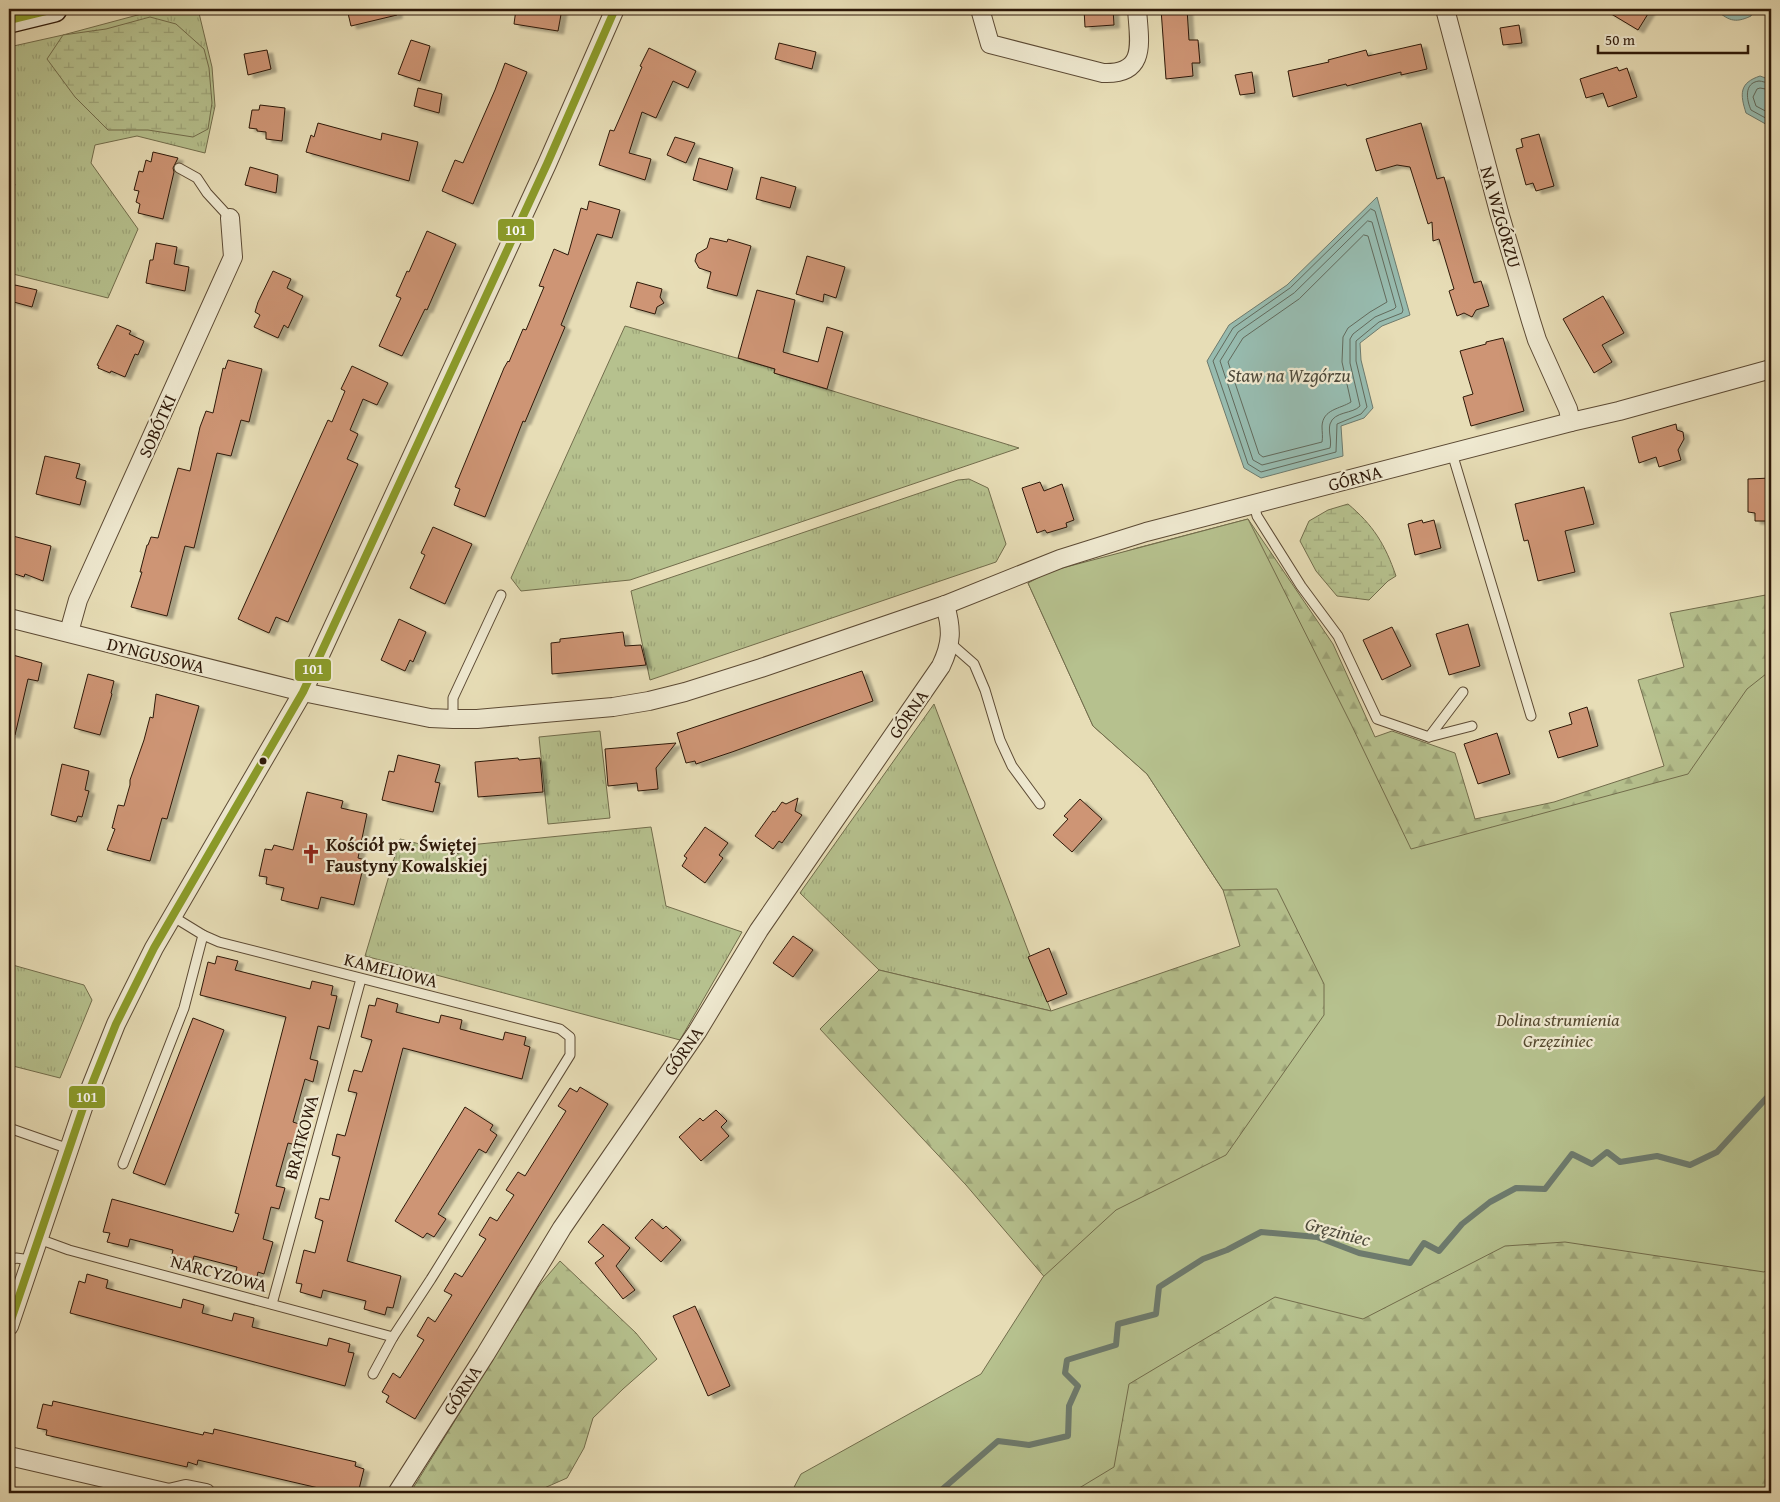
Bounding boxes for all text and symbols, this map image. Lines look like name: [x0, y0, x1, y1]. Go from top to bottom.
scale bar: [1598, 22, 1748, 54]
text: 50 m: [1605, 29, 1636, 50]
street label: NA WZGÓRZU: [1474, 163, 1528, 271]
line badge: 101: [497, 218, 535, 242]
text: 101: [505, 220, 527, 240]
water label: Staw na Wzgórzu: [1227, 361, 1351, 389]
street label: SOBÓTKI: [131, 390, 183, 462]
street label: GÓRNA: [1325, 458, 1385, 498]
street label: DYNGUSOWA: [104, 630, 208, 680]
line badge: 101: [294, 658, 332, 682]
text: 101: [302, 659, 324, 679]
street label: GÓRNA: [881, 684, 935, 744]
unlabelled marker: [258, 756, 268, 766]
place label: Kościół pw. Świętej Faustyny Kowalskiej: [326, 831, 488, 879]
church icon: Kościół pw. Świętej Faustyny Kowalskiej: [300, 843, 322, 865]
street label: KAMELIOWA: [341, 945, 441, 995]
park label: Dolina strumienia Grzęziniec: [1495, 1006, 1620, 1054]
street label: GÓRNA: [656, 1021, 710, 1081]
line badge: 101: [68, 1085, 106, 1109]
text: 101: [76, 1087, 98, 1107]
street label: BRATKOWA: [277, 1092, 325, 1182]
water label: Gręziniec: [1302, 1209, 1374, 1253]
street label: NARCYZOWA: [168, 1247, 270, 1299]
street label: GÓRNA: [436, 1360, 488, 1420]

